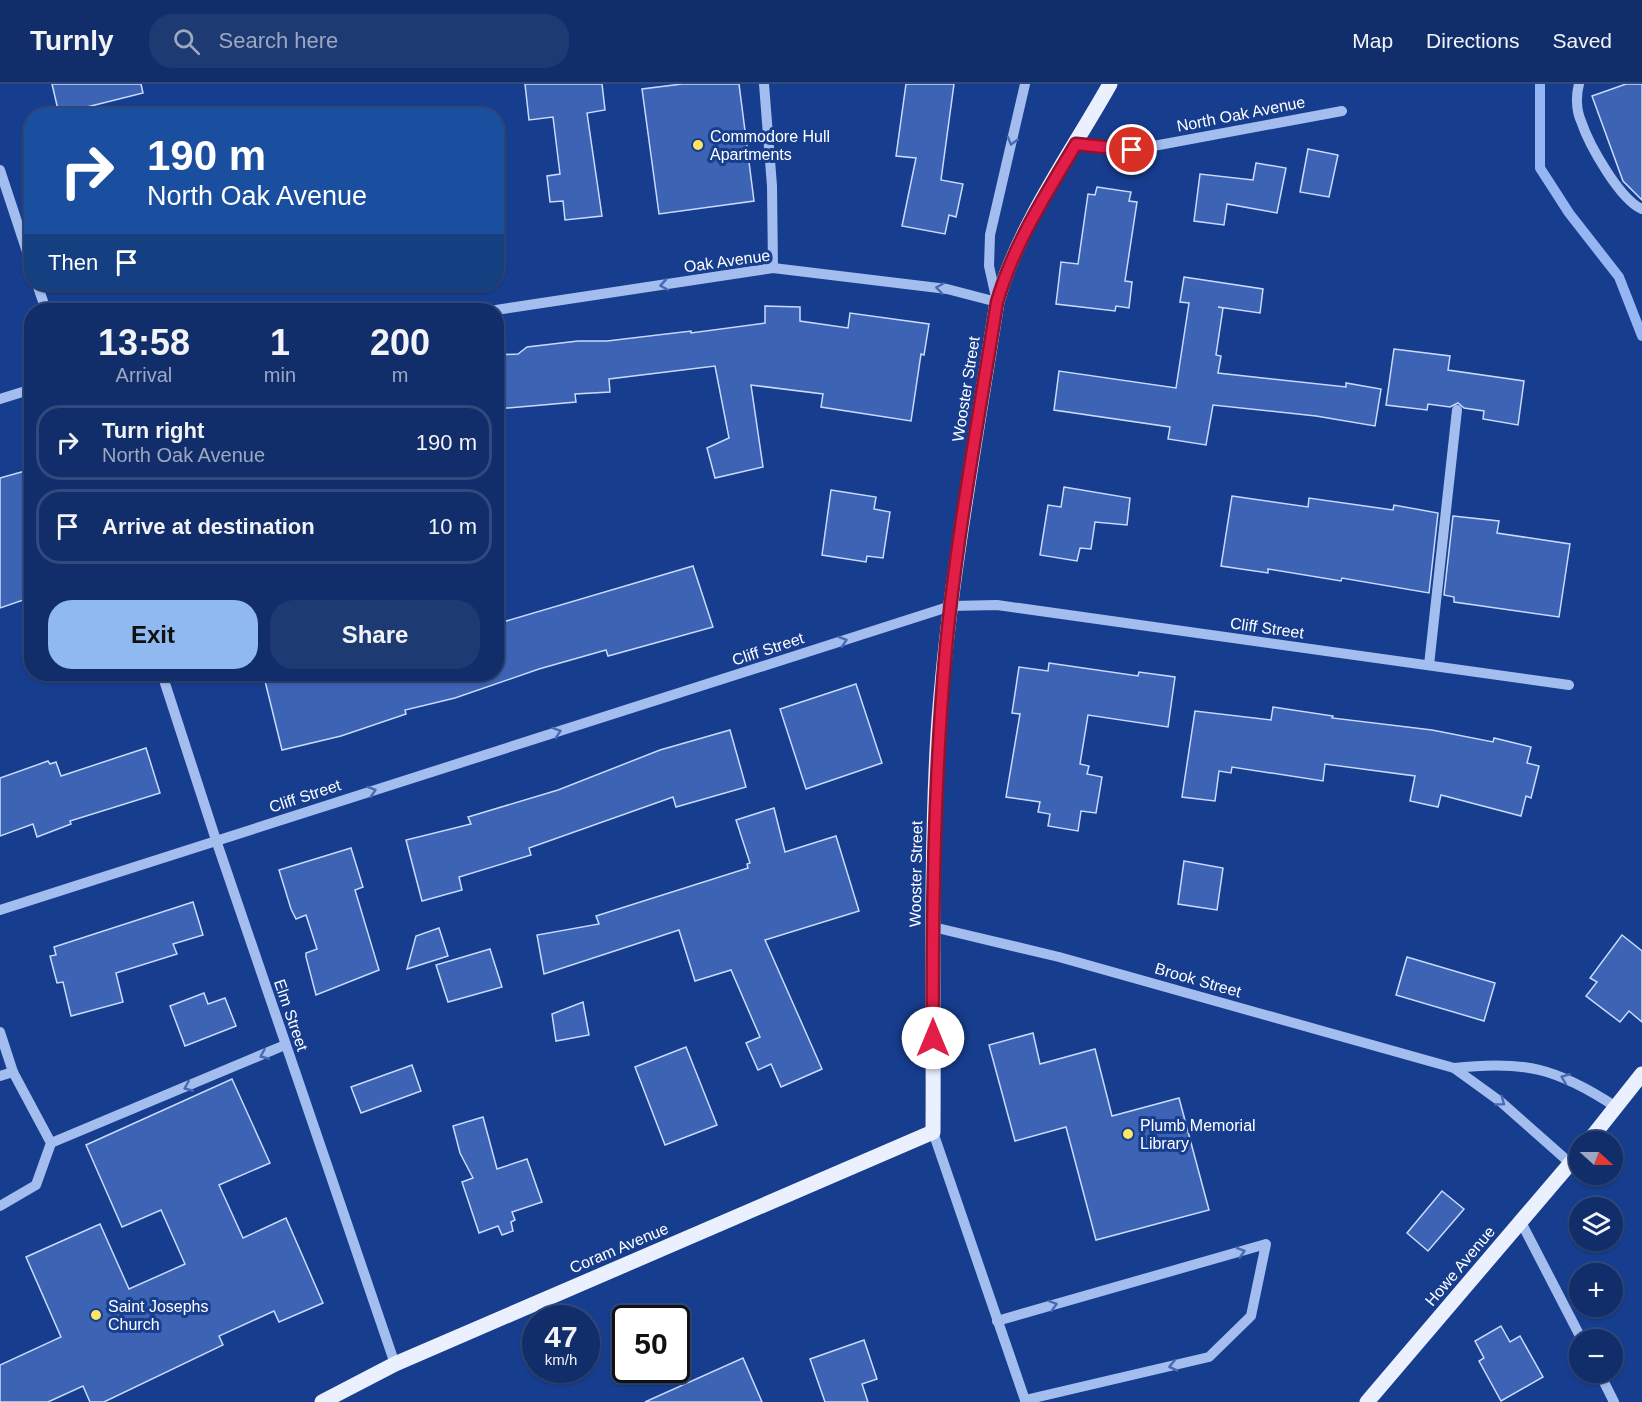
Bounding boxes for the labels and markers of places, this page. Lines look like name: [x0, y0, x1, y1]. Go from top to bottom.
pin: [1106, 124, 1157, 175]
place label: Commodore Hull Apartments: [710, 128, 830, 163]
marker: Commodore Hull Apartments: [691, 138, 705, 152]
place label: Plumb Memorial Library: [1140, 1117, 1256, 1152]
marker: Plumb Memorial Library: [1121, 1127, 1135, 1141]
place label: Saint Josephs Church: [108, 1298, 209, 1333]
marker: Saint Josephs Church: [89, 1308, 103, 1322]

